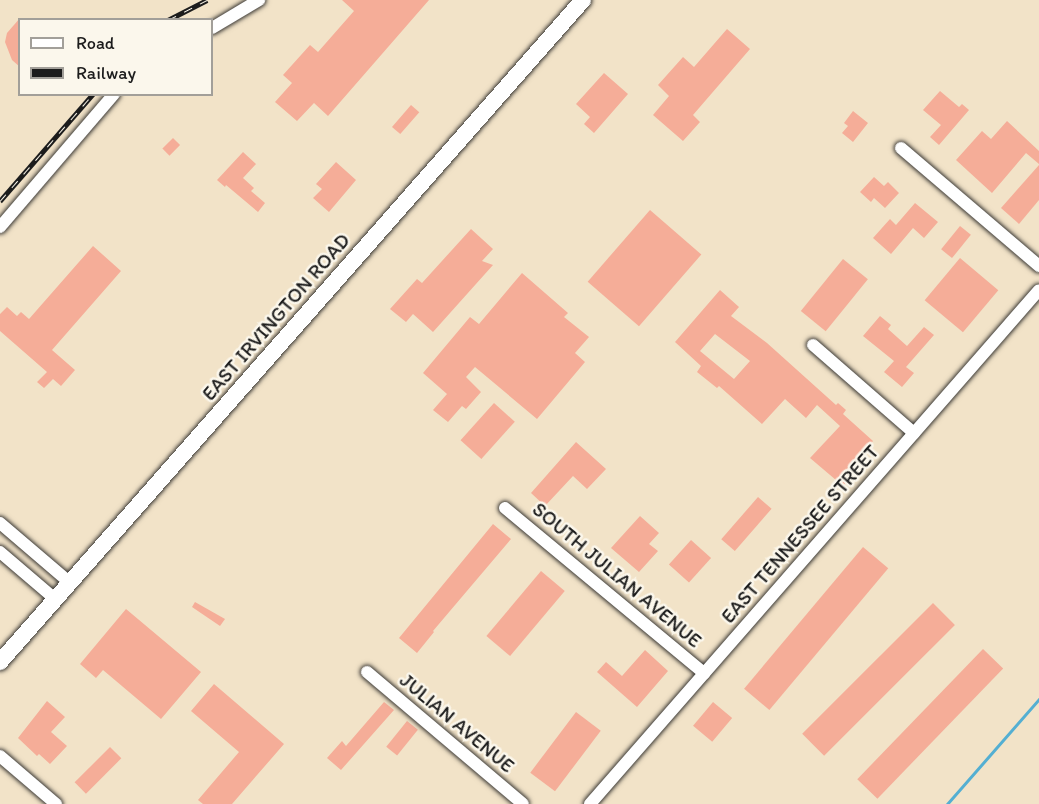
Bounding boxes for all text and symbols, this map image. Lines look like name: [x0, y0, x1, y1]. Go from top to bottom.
legend: [18, 18, 213, 96]
text: Road: [76, 32, 115, 54]
text: Railway: [76, 62, 136, 84]
street label: EAST IRVINGTON ROAD: [198, 230, 354, 404]
street label: EAST TENNESSEE STREET: [716, 440, 884, 628]
street label: SOUTH JULIAN AVENUE: [529, 498, 705, 652]
street label: JULIAN AVENUE: [395, 668, 519, 778]

